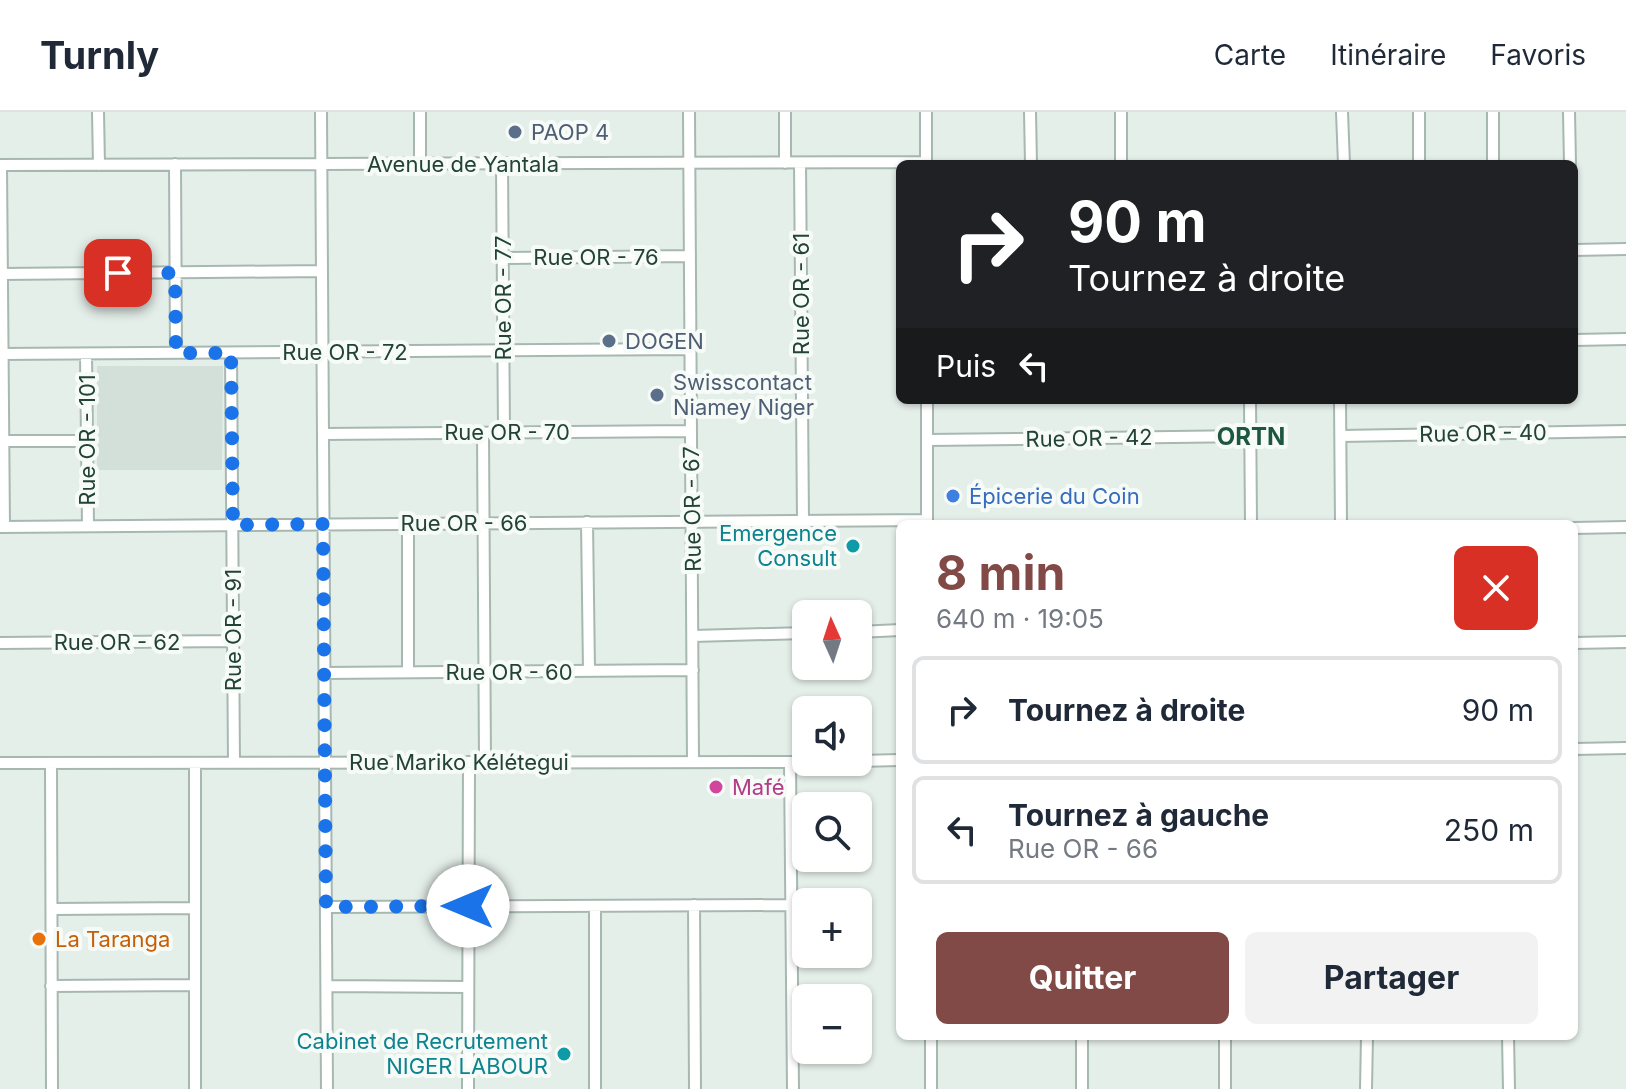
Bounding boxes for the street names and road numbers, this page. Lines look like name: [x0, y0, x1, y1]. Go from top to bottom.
street label: Avenue de Yantala: [367, 151, 559, 177]
street label: Rue OR - 61: [788, 233, 814, 355]
street label: Rue OR - 77: [490, 236, 516, 361]
street label: Rue OR - 76: [533, 244, 659, 270]
street label: Rue OR - 72: [282, 339, 408, 365]
street label: Rue OR - 101: [74, 374, 100, 506]
street label: Rue OR - 70: [444, 419, 570, 445]
street label: Rue OR - 40: [1419, 419, 1547, 447]
street label: Rue OR - 42: [1025, 424, 1153, 452]
street label: Rue OR - 67: [678, 446, 706, 572]
street label: Rue OR - 66: [401, 510, 527, 536]
street label: Rue OR - 91: [220, 569, 246, 691]
street label: Rue OR - 62: [54, 629, 180, 655]
street label: Rue OR - 60: [445, 659, 573, 685]
street label: Rue Mariko Kélétegui: [349, 749, 569, 775]

